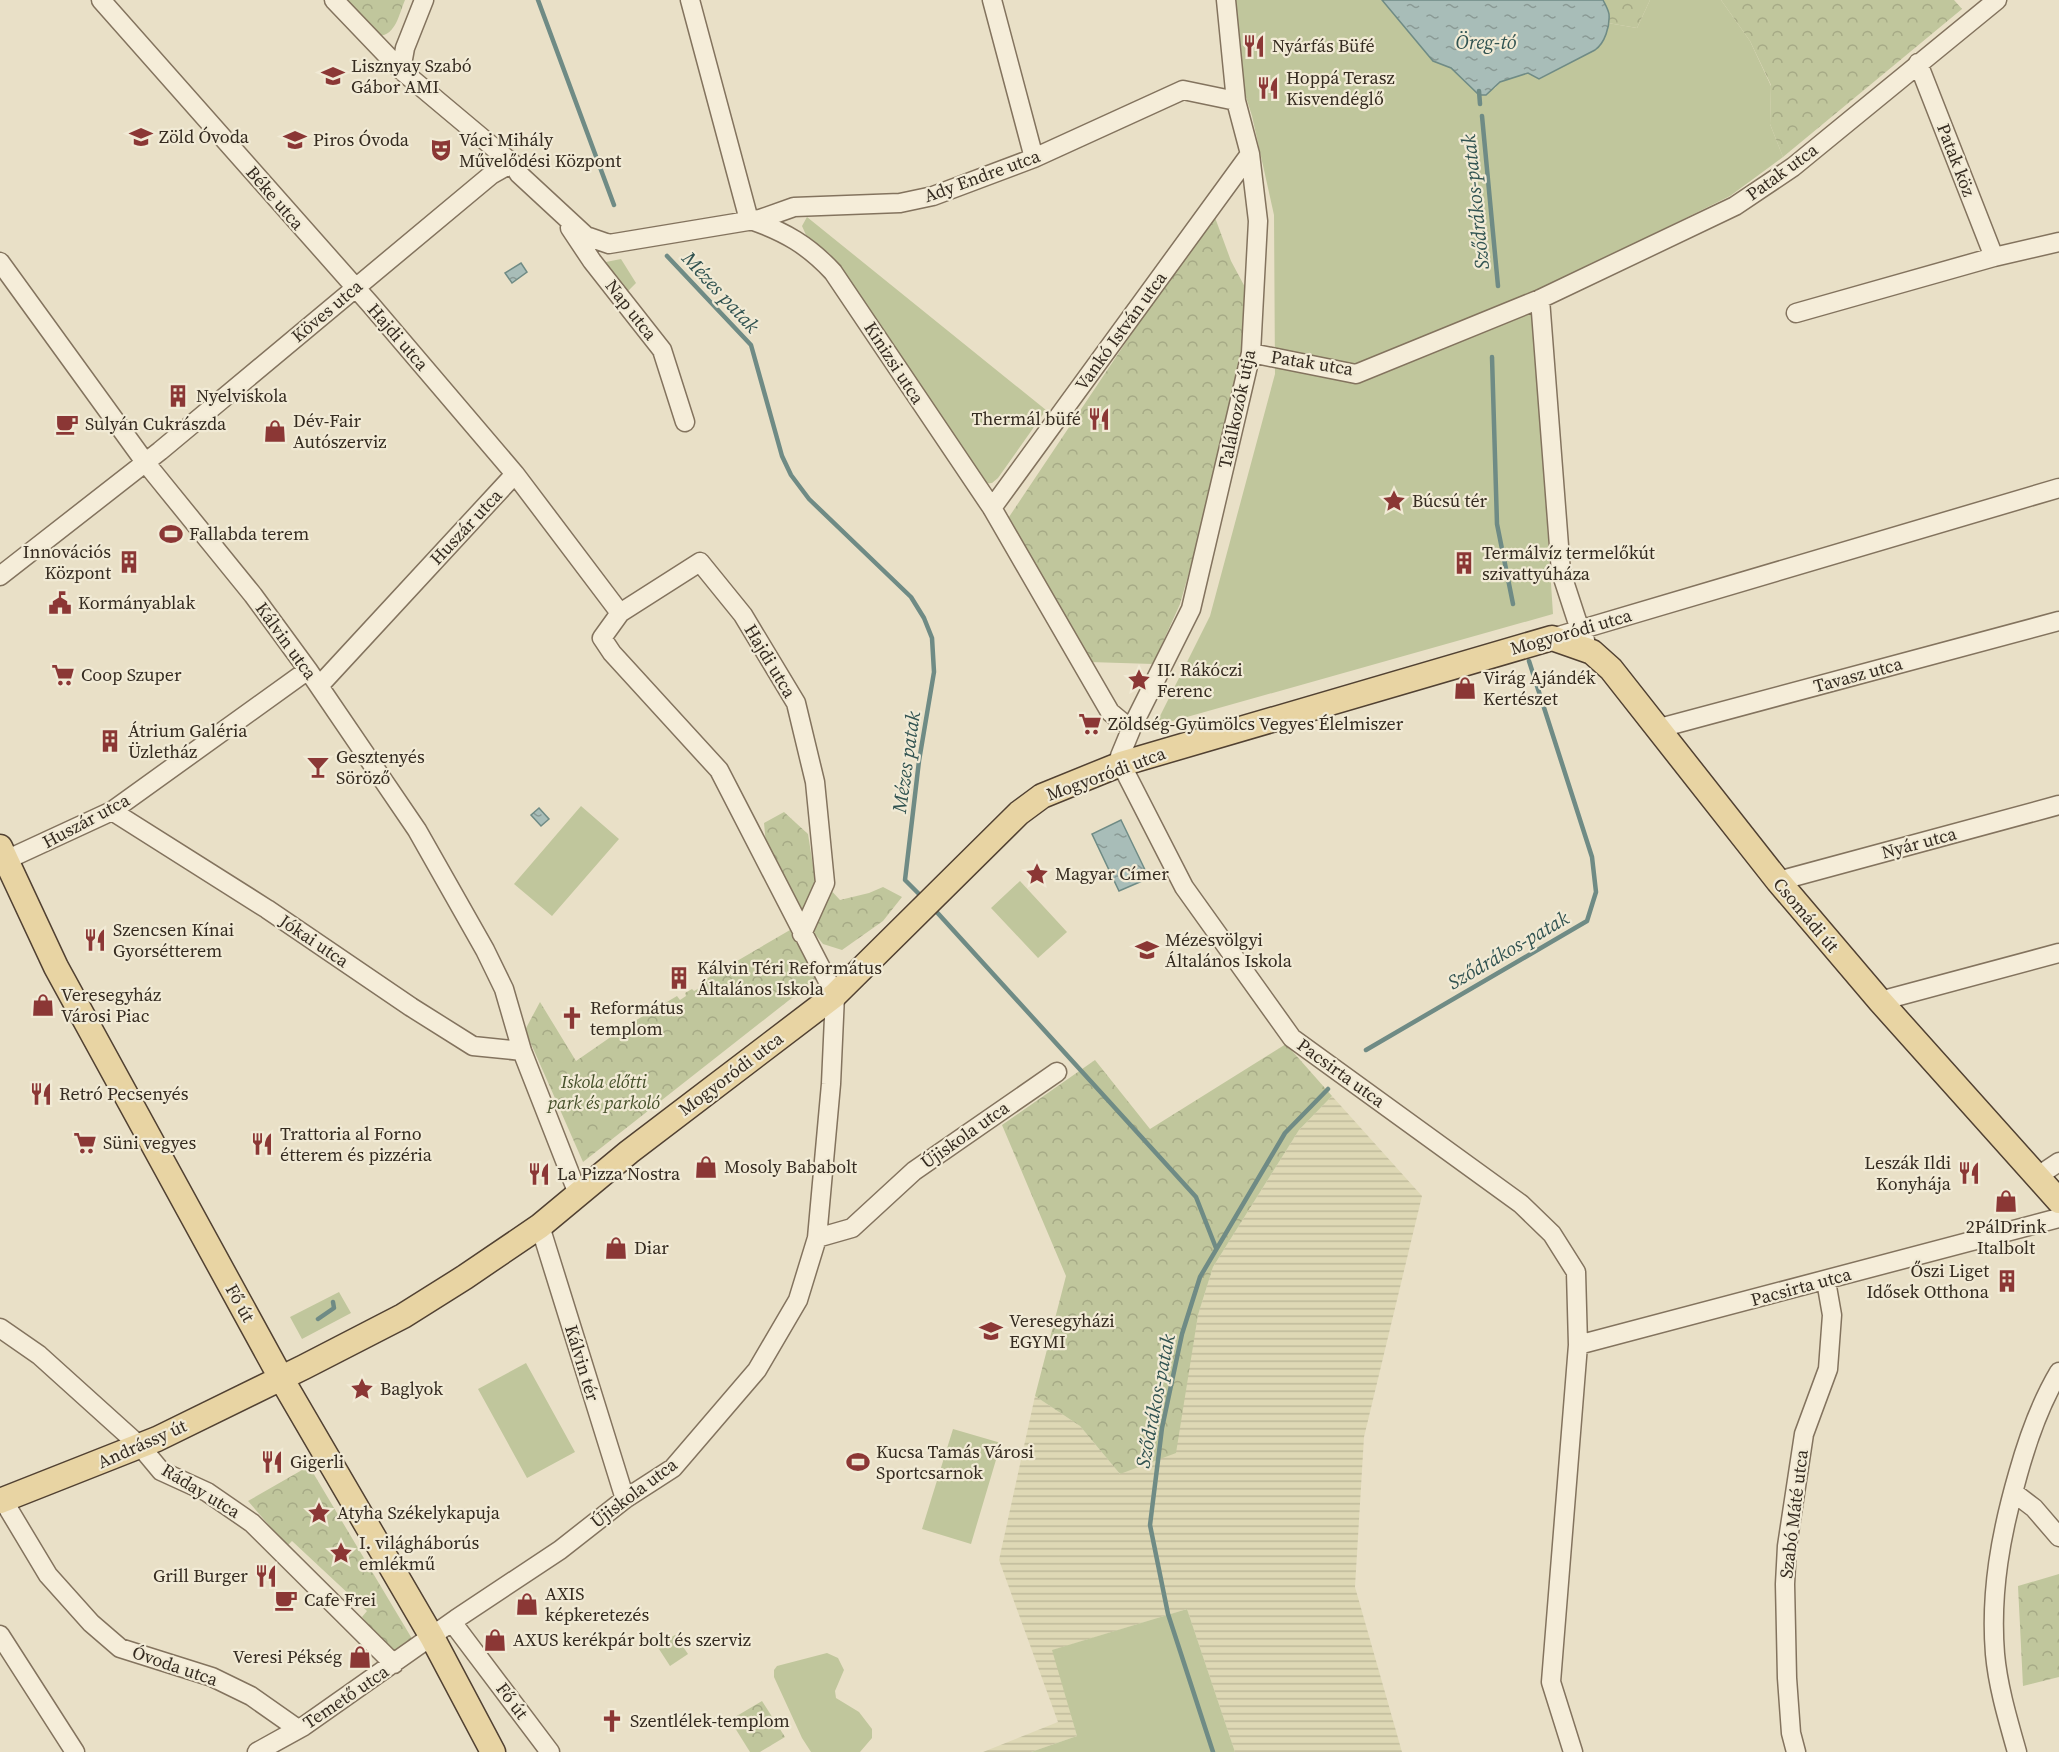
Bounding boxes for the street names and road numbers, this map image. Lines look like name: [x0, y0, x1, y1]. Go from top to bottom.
street label: Patak köz: [1931, 120, 1982, 200]
street label: Patak utca: [1741, 137, 1823, 206]
street label: Ady Endre utca: [920, 143, 1044, 208]
street label: Béke utca: [241, 160, 311, 236]
street label: Vankó István utca: [1069, 265, 1173, 395]
street label: Köves utca: [286, 273, 368, 348]
street label: Nap utca: [600, 274, 664, 346]
street label: Hajdi utca: [362, 298, 435, 376]
street label: Kinizsi utca: [858, 317, 931, 409]
street label: Patak utca: [1269, 344, 1356, 381]
street label: Találkozók útja: [1212, 346, 1261, 471]
street label: Huszár utca: [424, 483, 508, 570]
street label: Kálvin utca: [250, 597, 323, 685]
street label: Mogyoródi utca: [1507, 602, 1635, 661]
street label: Hajdi utca: [739, 619, 803, 703]
street label: Tavasz utca: [1810, 650, 1906, 698]
street label: Mogyoródi utca: [1043, 740, 1170, 807]
street label: Huszár utca: [38, 787, 135, 854]
street label: Nyár utca: [1878, 820, 1960, 865]
street label: Csomádi út: [1768, 872, 1845, 958]
street label: Jókai utca: [274, 908, 355, 973]
street label: Mogyoródi utca: [673, 1025, 789, 1121]
street label: Pacsirta utca: [1292, 1032, 1391, 1114]
street label: Újiskola utca: [915, 1094, 1015, 1174]
street label: Pacsirta utca: [1748, 1261, 1855, 1312]
street label: Fő út: [220, 1279, 261, 1326]
street label: Kálvin tér: [559, 1322, 606, 1404]
street label: Andrássy út: [93, 1413, 190, 1474]
street label: Szabó Máté utca: [1773, 1447, 1814, 1580]
street label: Újiskola utca: [585, 1451, 683, 1533]
street label: Ráday utca: [157, 1457, 246, 1524]
street label: Óvoda utca: [129, 1639, 222, 1692]
street label: Temető utca: [298, 1658, 394, 1734]
street label: Fő út: [490, 1677, 535, 1724]

